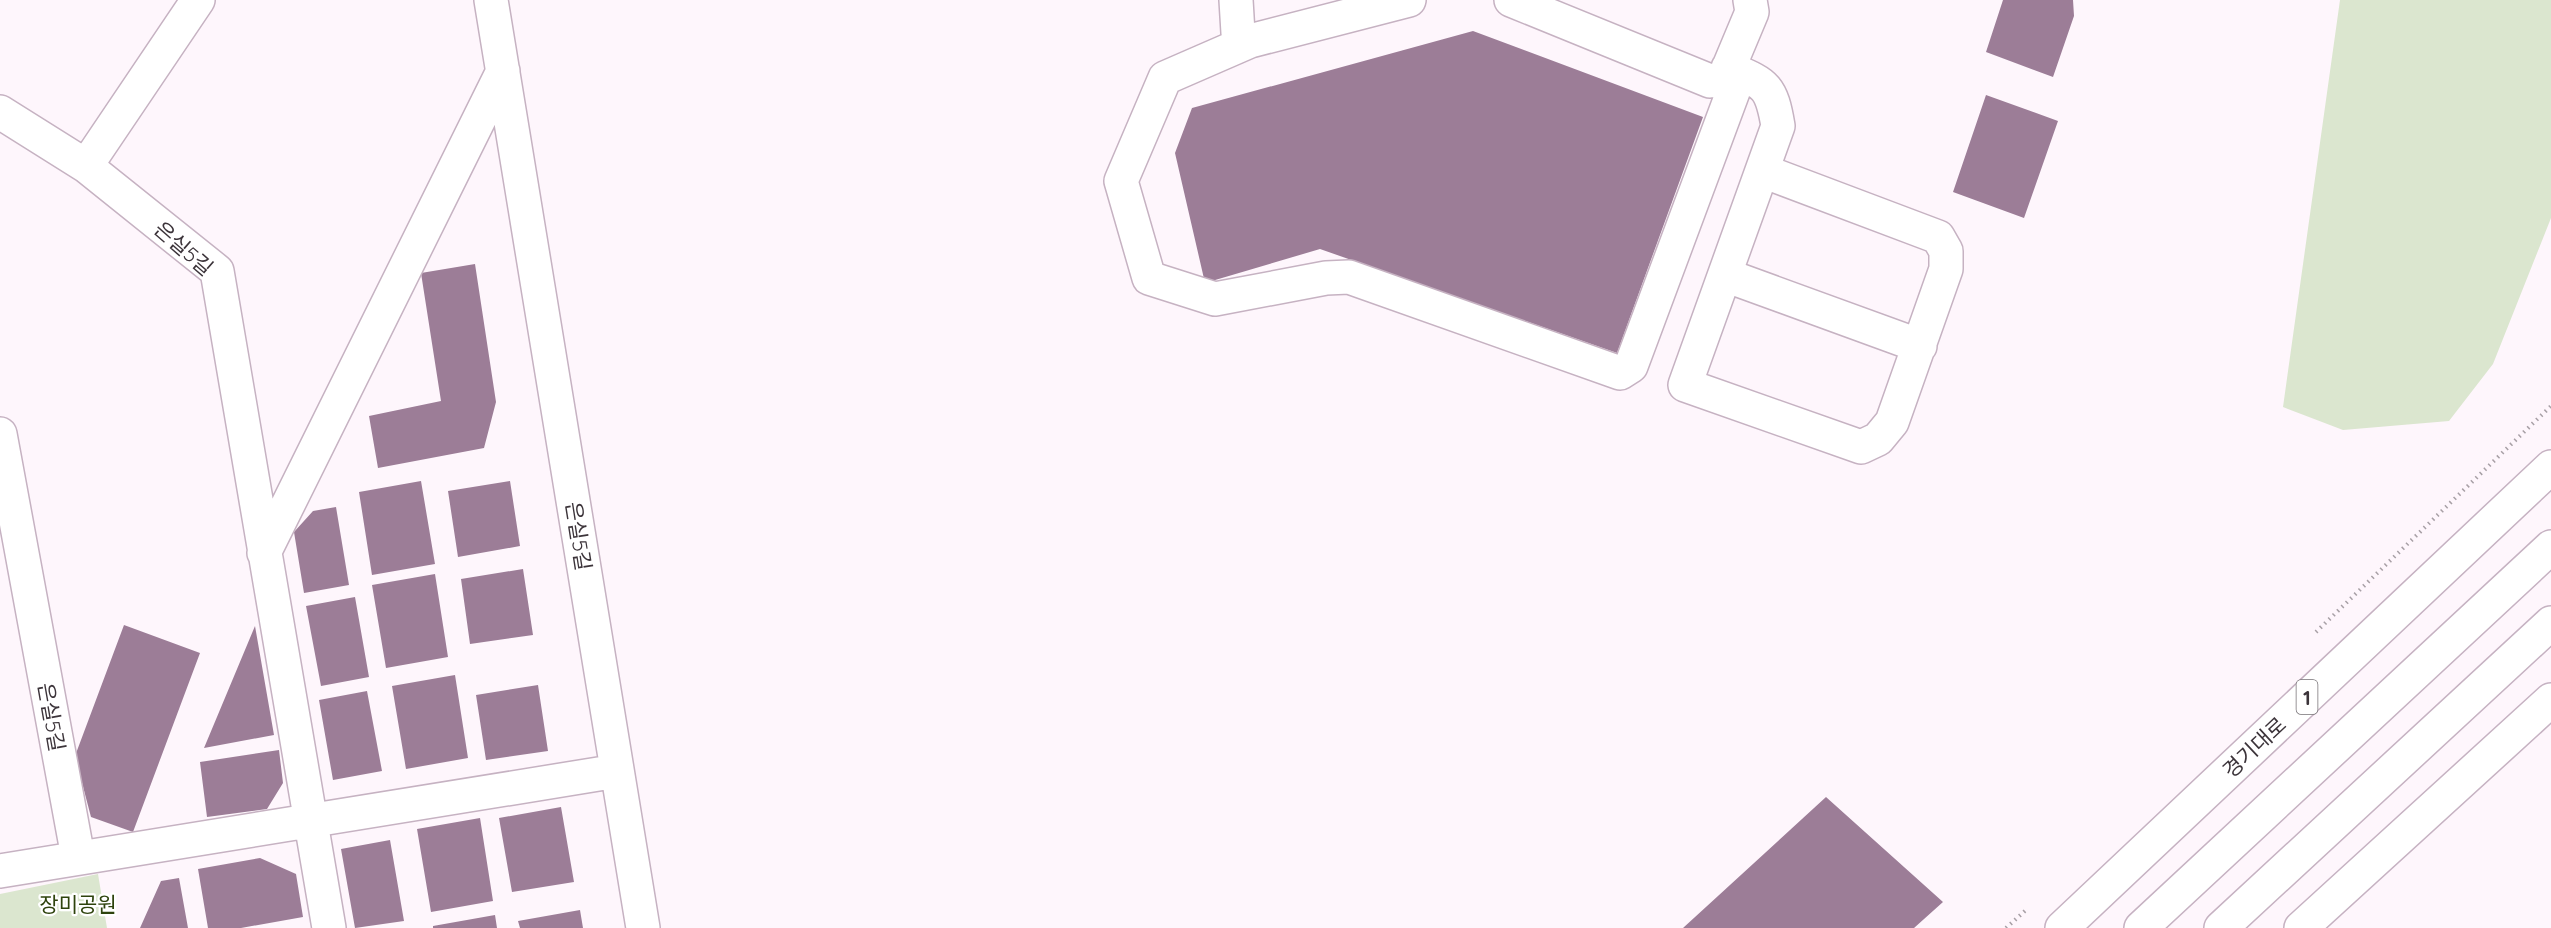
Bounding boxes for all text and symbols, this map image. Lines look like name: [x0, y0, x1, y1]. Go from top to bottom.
street label: 은실5길: [149, 215, 219, 281]
street label: 은실5길: [561, 500, 597, 572]
road number: 1: [2296, 680, 2318, 714]
street label: 은실5길: [33, 681, 71, 753]
street label: 경기대로: [2217, 711, 2291, 783]
park label: 장미공원: [39, 891, 117, 917]

